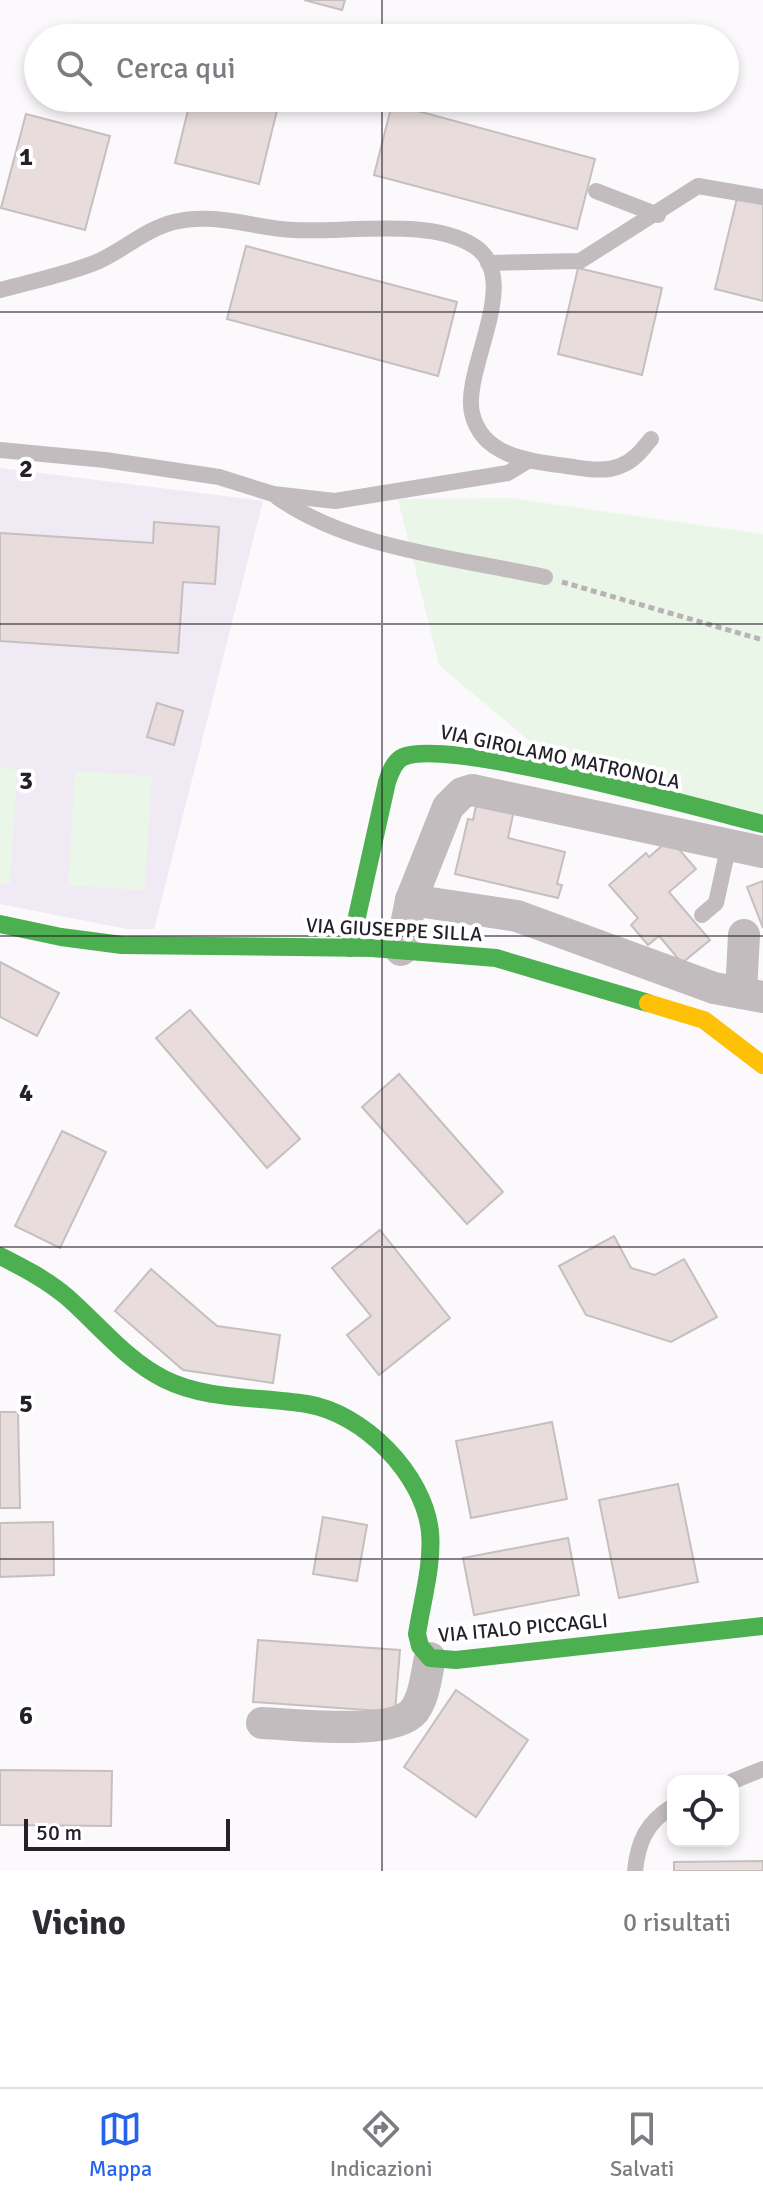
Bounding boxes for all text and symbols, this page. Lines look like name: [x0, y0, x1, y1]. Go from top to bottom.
search box: [24, 24, 739, 112]
icon: search: [52, 46, 96, 90]
text: Cerca qui: [116, 50, 236, 87]
text: 1: [19, 141, 33, 173]
text: 2: [19, 453, 33, 485]
street label: VIA GIROLAMO MATRONOLA: [438, 719, 682, 795]
text: 3: [19, 765, 33, 797]
street label: VIA GIUSEPPE SILLA: [305, 913, 483, 947]
text: 4: [19, 1077, 33, 1109]
text: 5: [19, 1388, 33, 1420]
street label: VIA ITALO PICCAGLI: [437, 1608, 609, 1648]
text: 6: [19, 1700, 33, 1732]
map controls: [667, 1775, 739, 1847]
button: locate: [667, 1775, 739, 1847]
scale bar: [24, 1815, 230, 1851]
text: 50 m: [36, 1819, 82, 1846]
text: Vicino: [32, 1902, 126, 1944]
text: 0 risultati: [623, 1907, 731, 1939]
tab: Mappa: [89, 2107, 152, 2182]
tab: Indicazioni: [330, 2107, 432, 2182]
tab: Salvati: [610, 2107, 674, 2182]

